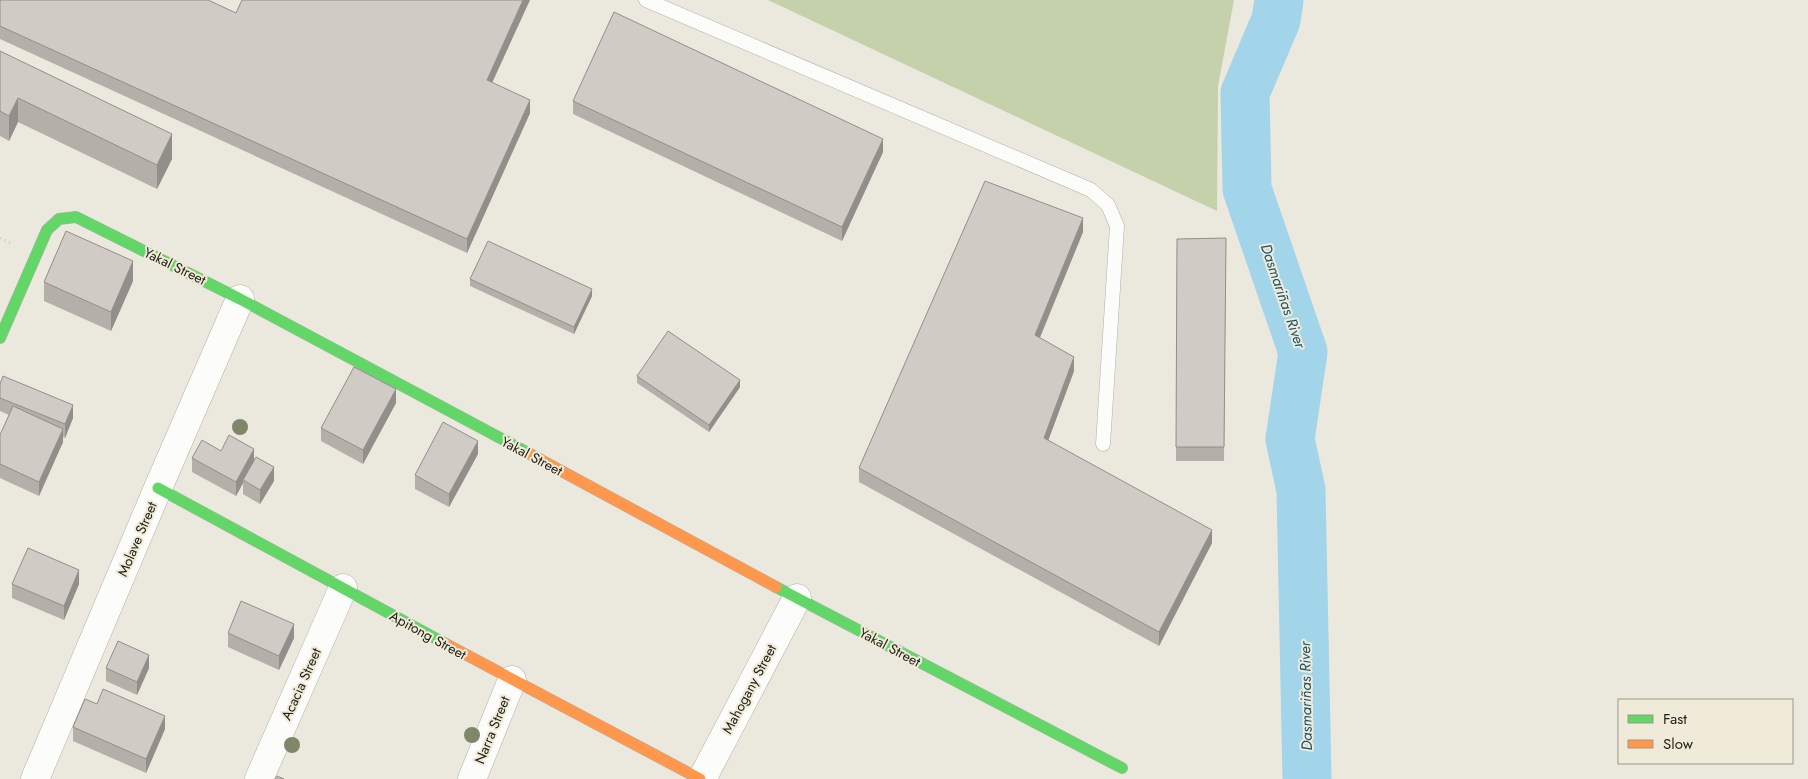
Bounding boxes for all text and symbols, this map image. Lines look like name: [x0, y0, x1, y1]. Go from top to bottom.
water label: Dasmariñas River: [1255, 241, 1312, 352]
street label: Yakal Street: [141, 242, 210, 290]
street label: Yakal Street: [498, 431, 567, 481]
street label: Molave Street: [112, 498, 162, 580]
street label: Apitong Street: [386, 606, 470, 665]
street label: Yakal Street: [856, 622, 925, 672]
street label: Mahogany Street: [717, 640, 781, 737]
water label: Dasmariñas River: [1294, 640, 1318, 751]
street label: Acacia Street: [276, 644, 326, 723]
street label: Narra Street: [469, 693, 515, 767]
legend: [1618, 699, 1793, 764]
text: Fast: [1663, 708, 1687, 730]
text: Slow: [1663, 733, 1694, 755]

